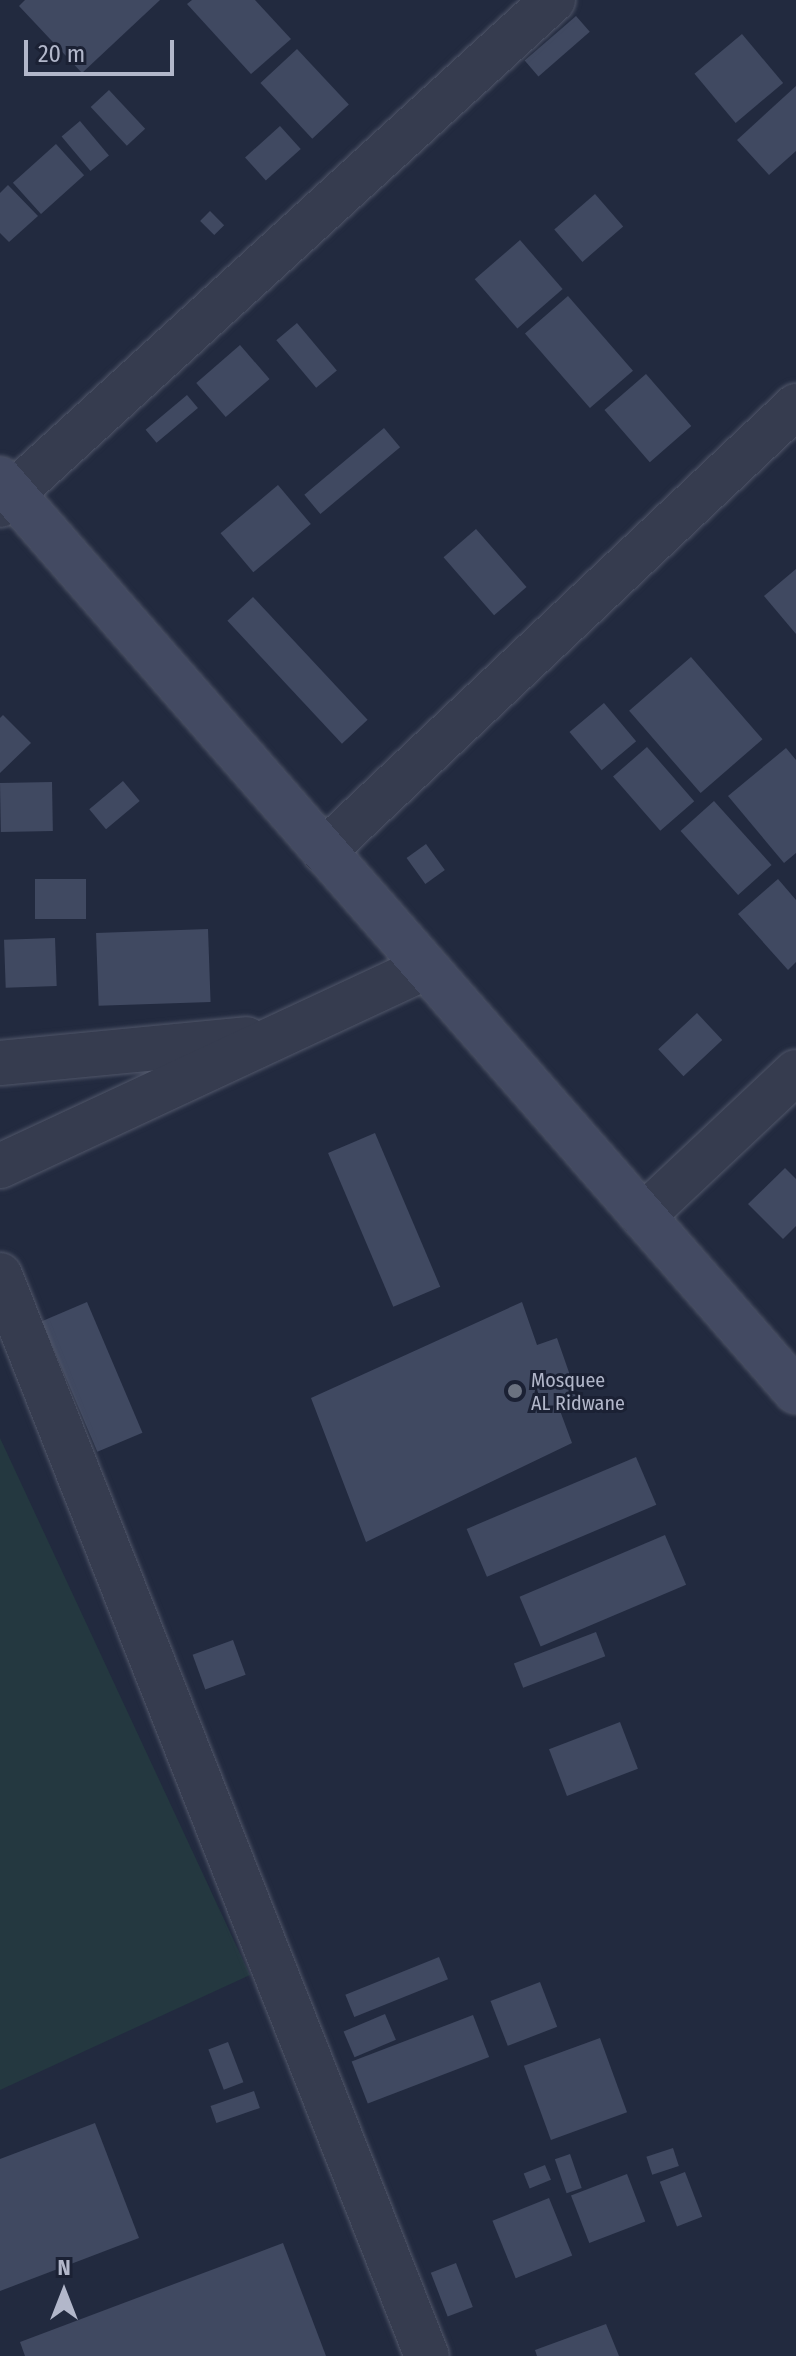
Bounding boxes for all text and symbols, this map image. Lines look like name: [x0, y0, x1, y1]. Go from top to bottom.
scale bar: [28, 24, 178, 74]
text: 20 m: [38, 40, 85, 68]
place label: Mosquee AL Ridwane: [531, 1368, 625, 1415]
marker: Mosquee AL Ridwane: [506, 1382, 524, 1400]
north arrow: [24, 2252, 104, 2332]
text: N: [57, 2254, 71, 2281]

